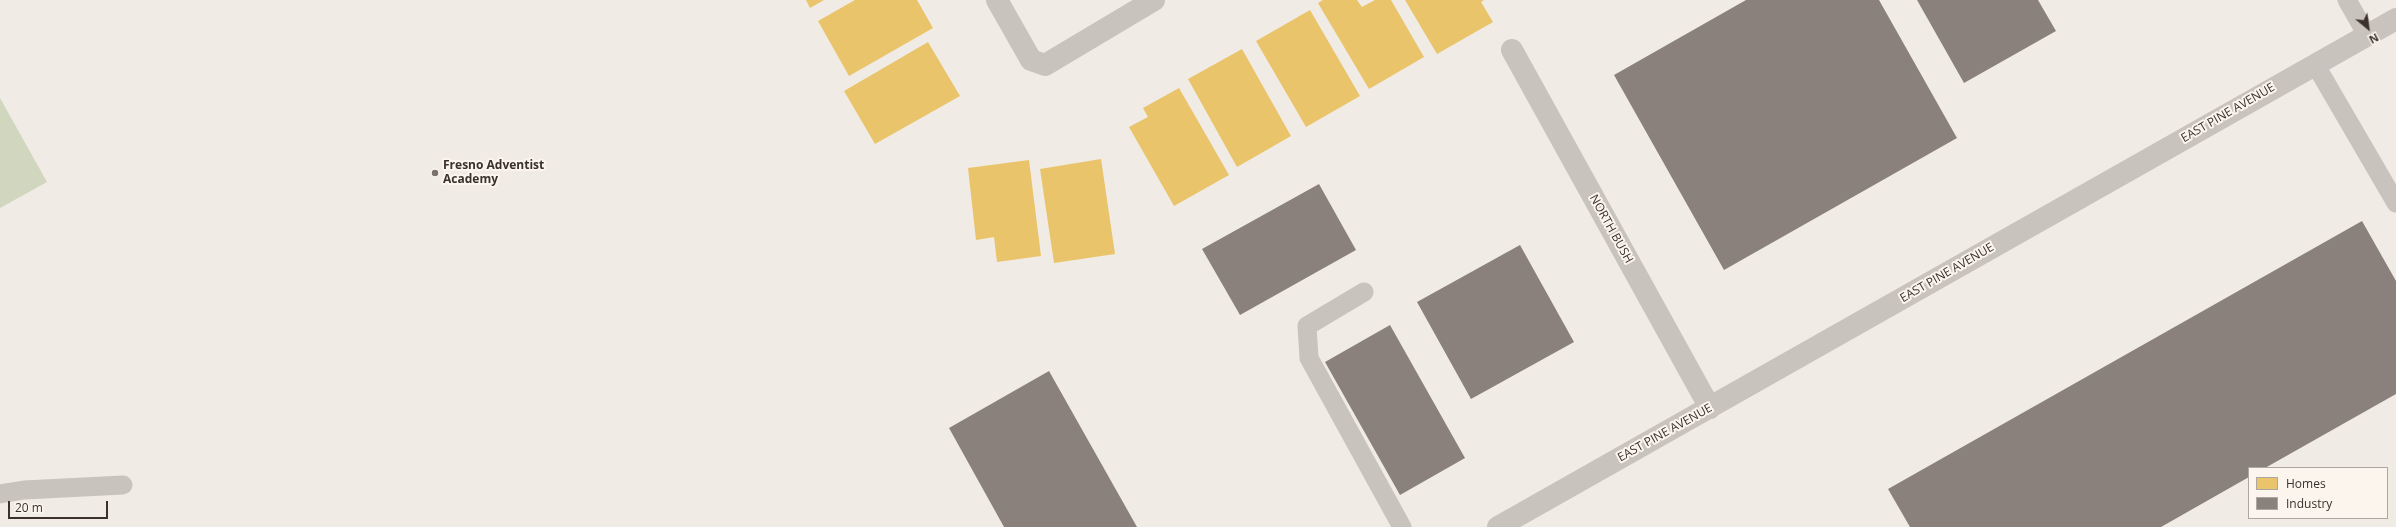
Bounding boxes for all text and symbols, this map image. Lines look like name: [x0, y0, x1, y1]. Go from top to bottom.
north arrow: [2348, 8, 2388, 48]
text: N: [2367, 30, 2382, 48]
street label: EAST PINE AVENUE: [2179, 80, 2277, 146]
place label: Fresno Adventist Academy: [443, 159, 544, 187]
marker: Fresno Adventist Academy: [430, 168, 440, 178]
street label: NORTH BUSH: [1586, 192, 1636, 266]
street label: EAST PINE AVENUE: [1898, 240, 1996, 306]
street label: EAST PINE AVENUE: [1615, 401, 1715, 465]
legend: [2248, 467, 2388, 519]
text: Homes: [2286, 475, 2326, 492]
scale bar: [10, 493, 110, 519]
text: Industry: [2286, 495, 2332, 512]
text: 20 m: [15, 499, 43, 516]

